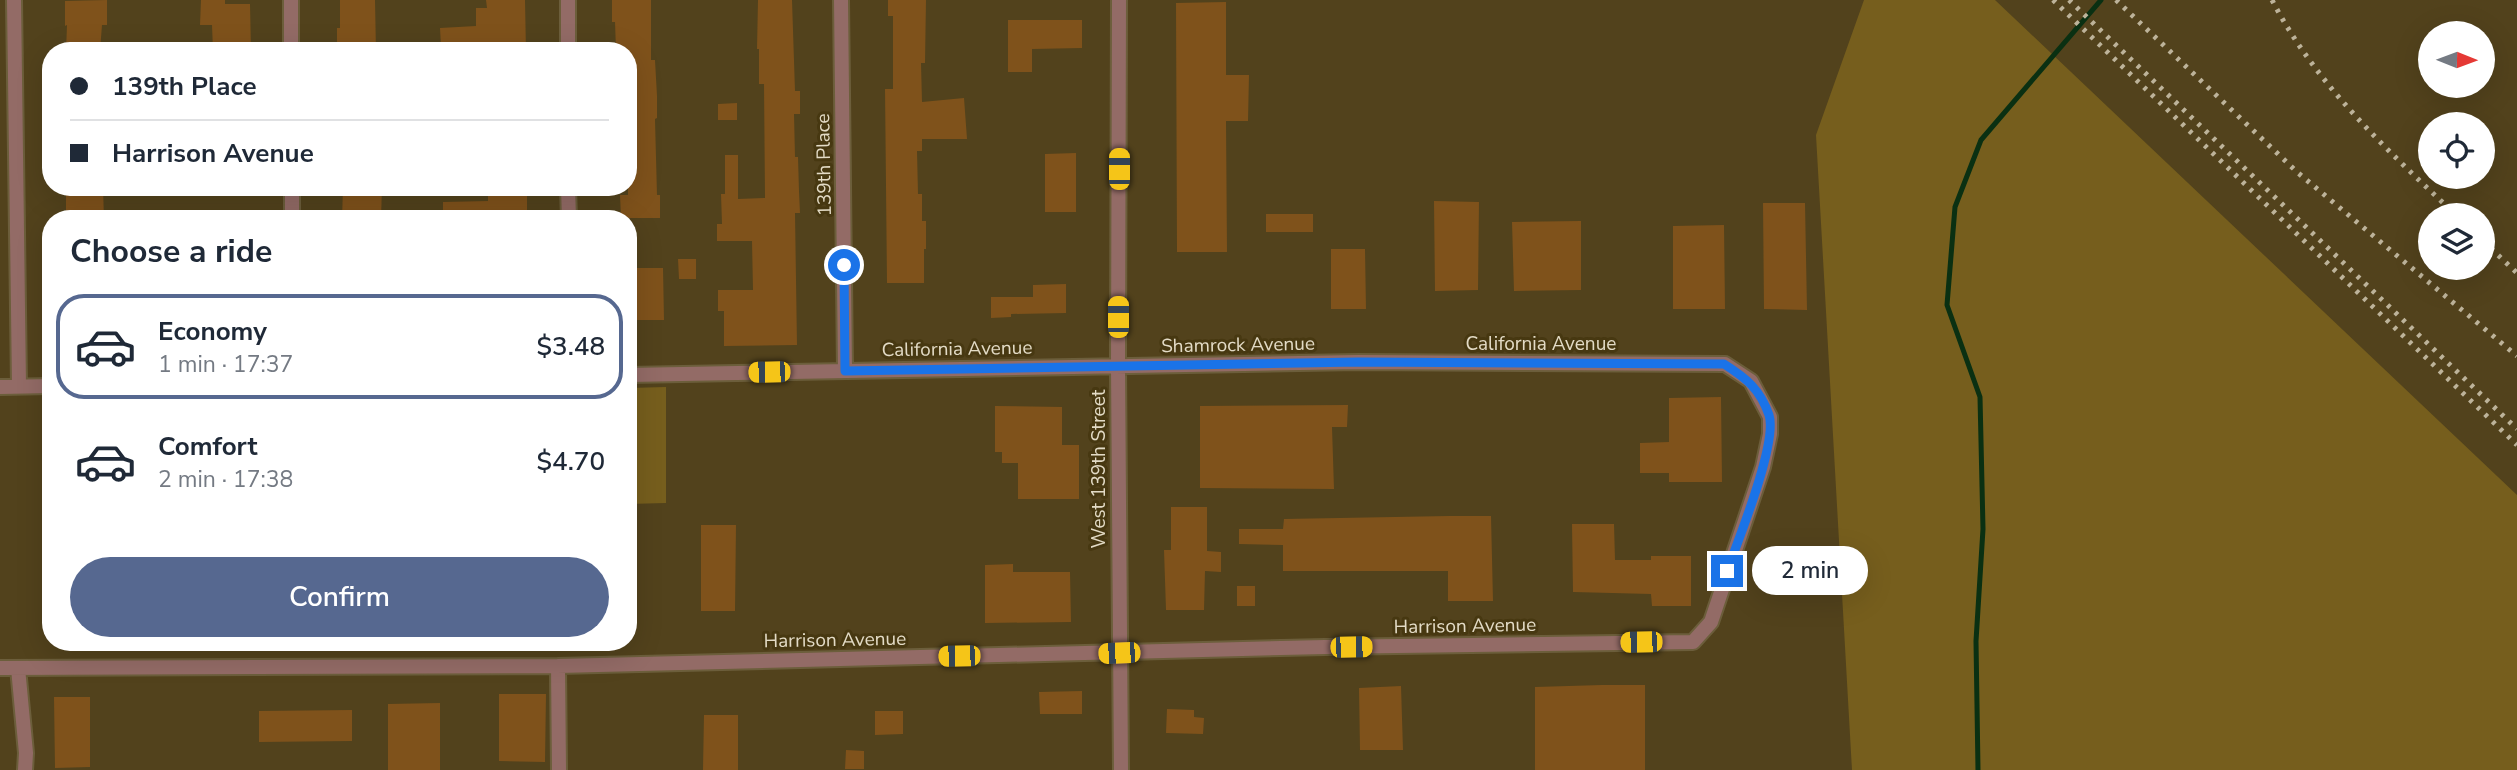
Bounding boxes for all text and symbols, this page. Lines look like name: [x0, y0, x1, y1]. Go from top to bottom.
north arrow: [2418, 21, 2496, 98]
map controls: [2418, 21, 2495, 280]
text: 139th Place: [112, 69, 257, 104]
button: locate: [2418, 112, 2495, 189]
street label: 139th Place: [810, 113, 838, 217]
text: Harrison Avenue: [112, 136, 314, 171]
car: [1109, 148, 1130, 190]
button: layers: [2418, 203, 2495, 280]
text: Choose a ride: [70, 230, 272, 273]
route start: [828, 249, 860, 281]
car: [1108, 296, 1129, 338]
text: Economy: [158, 314, 267, 349]
icon: car: [74, 315, 137, 378]
text: $3.48: [536, 329, 605, 364]
street label: Shamrock Avenue: [1161, 331, 1315, 359]
street label: California Avenue: [1466, 331, 1616, 357]
street label: California Avenue: [881, 335, 1033, 363]
text: 1 min · 17:37: [158, 349, 293, 380]
car: [748, 361, 791, 383]
street label: West 139th Street: [1086, 389, 1112, 548]
text: Comfort: [158, 429, 258, 464]
icon: car: [74, 430, 137, 493]
text: $4.70: [536, 444, 605, 479]
text: 2 min · 17:38: [158, 464, 293, 495]
callout: 2 min: [1752, 546, 1867, 596]
route end: [1711, 555, 1743, 587]
text: 2 min: [1781, 555, 1839, 586]
button: Confirm: [70, 557, 609, 637]
street label: Harrison Avenue: [1393, 612, 1537, 640]
street label: Harrison Avenue: [763, 626, 907, 654]
car: [1620, 631, 1663, 653]
car: [1330, 636, 1373, 658]
car: [1098, 642, 1141, 664]
car: [938, 645, 981, 667]

